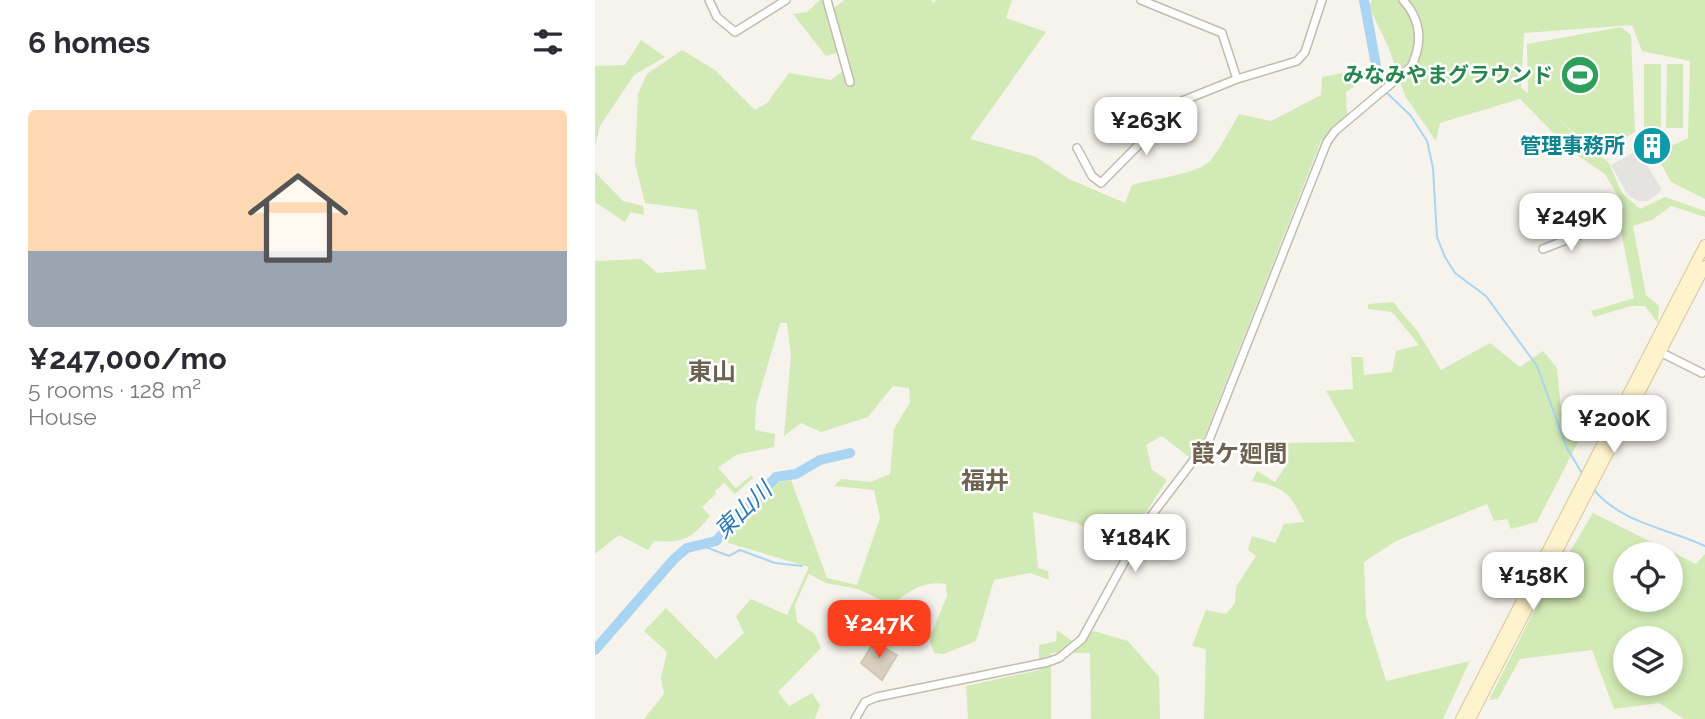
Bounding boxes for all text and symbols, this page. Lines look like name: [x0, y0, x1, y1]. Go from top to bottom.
icon: filters: [529, 23, 567, 61]
text: 6 homes: [28, 25, 150, 60]
sports icon: みなみやまグラウンド: [1559, 54, 1601, 96]
place label: みなみやまグラウンド: [1343, 62, 1553, 87]
pin: ¥263K: [1097, 97, 1195, 157]
text: ¥263K: [1110, 106, 1182, 133]
building icon: 管理事務所: [1631, 125, 1673, 167]
place label: 管理事務所: [1520, 133, 1625, 158]
icon: home: [235, 155, 361, 281]
pin: ¥249K: [1522, 194, 1620, 253]
text: ¥249K: [1535, 202, 1607, 229]
text: ¥247,000/mo: [28, 341, 227, 376]
district label: 東山: [688, 357, 736, 386]
text: 5 rooms · 128 m²: [28, 376, 201, 403]
pin: ¥200K: [1565, 396, 1663, 455]
text: House: [28, 403, 97, 430]
text: ¥200K: [1578, 404, 1650, 431]
district label: 葭ケ廻間: [1191, 439, 1287, 468]
district label: 福井: [961, 466, 1009, 495]
water label: 東山川: [708, 474, 779, 543]
pin: ¥184K: [1086, 514, 1184, 574]
text: ¥184K: [1100, 523, 1170, 550]
map controls: [1613, 542, 1683, 696]
button: locate: [1613, 542, 1683, 612]
pin: ¥158K: [1484, 552, 1582, 612]
text: ¥158K: [1498, 561, 1568, 588]
pin: ¥247K: [830, 600, 928, 660]
text: ¥247K: [844, 609, 914, 636]
button: layers: [1613, 626, 1683, 696]

